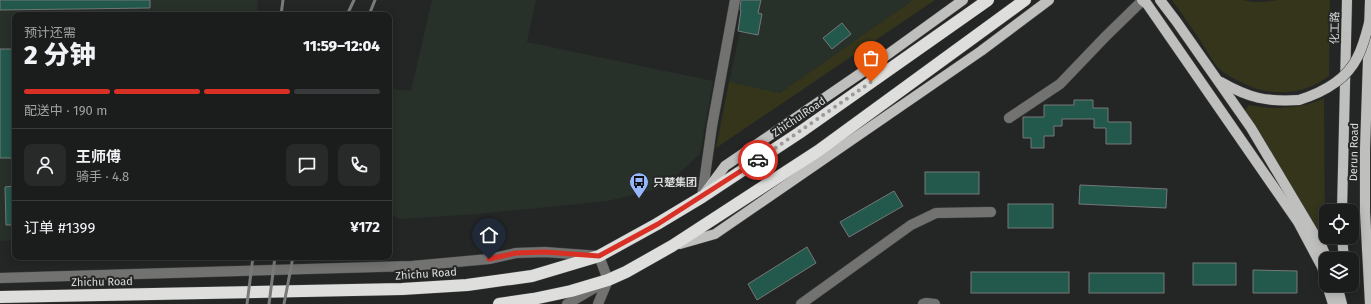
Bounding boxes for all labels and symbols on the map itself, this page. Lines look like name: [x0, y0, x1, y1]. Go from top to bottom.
street label: 化工路: [1328, 11, 1342, 45]
pin: [854, 41, 888, 82]
street label: Zhichu Road: [770, 94, 828, 140]
street label: Derun Road: [1347, 123, 1361, 181]
courier: [738, 140, 778, 180]
bus stop icon: 只楚集团: [628, 171, 650, 199]
place label: 只楚集团: [653, 176, 697, 189]
pin: [472, 218, 506, 259]
street label: Zhichu Road: [395, 265, 457, 283]
street label: Zhichu Road: [71, 275, 133, 289]

